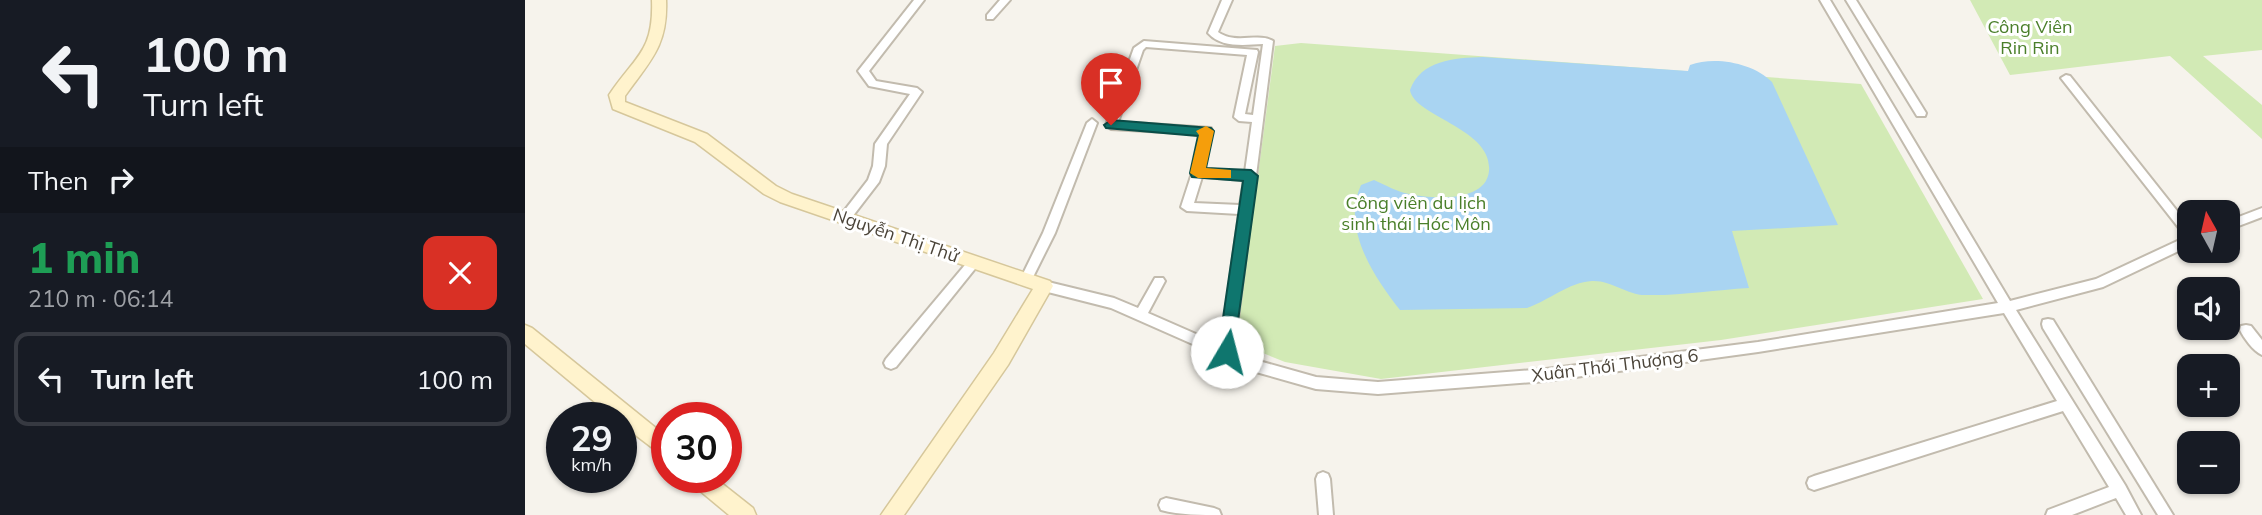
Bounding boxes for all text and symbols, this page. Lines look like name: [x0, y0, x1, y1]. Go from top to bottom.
park label: Công Viên Rin Rin: [1987, 15, 2073, 59]
text: 100 m: [143, 23, 289, 84]
icon: left: [28, 28, 119, 119]
pin: [1081, 53, 1141, 125]
icon: arrive: [1092, 64, 1130, 102]
text: Turn left: [143, 84, 263, 124]
icon: right: [102, 161, 140, 199]
text: Then: [28, 164, 88, 197]
park label: Công viên du lịch sinh thái Hóc Môn: [1341, 191, 1491, 235]
north arrow: [2177, 200, 2240, 262]
map controls: [2177, 200, 2240, 494]
street label: Nguyễn Thị Thử: [830, 203, 963, 268]
text: 1 min: [28, 231, 141, 284]
button: close: [423, 236, 497, 310]
button: sound: [2177, 277, 2240, 340]
text: 210 m · 06:14: [28, 284, 173, 313]
position arrow: [1190, 315, 1264, 389]
street label: Xuân Thới Thượng 6: [1530, 343, 1700, 387]
button: +: [2177, 354, 2240, 417]
icon: left: [32, 360, 70, 398]
text: Turn left: [91, 363, 193, 396]
text: 100 m: [417, 363, 493, 396]
speed limit sign: 30: [651, 402, 742, 493]
text: 29: [570, 416, 613, 460]
button: −: [2177, 431, 2240, 494]
text: km/h: [571, 453, 612, 476]

